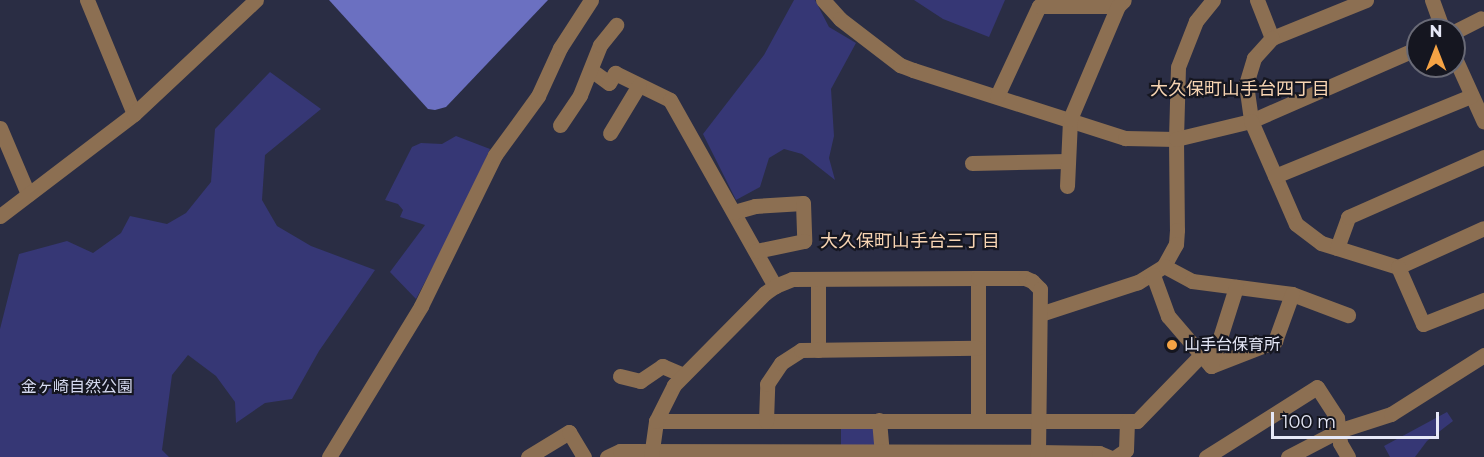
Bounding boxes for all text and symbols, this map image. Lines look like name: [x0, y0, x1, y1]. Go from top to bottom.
north arrow: [1406, 18, 1466, 78]
text: N: [1430, 22, 1442, 41]
district label: 大久保町山手台四丁目: [1150, 78, 1330, 100]
district label: 大久保町山手台三丁目: [820, 230, 1000, 252]
place label: 山手台保育所: [1184, 335, 1280, 355]
marker: 山手台保育所: [1165, 338, 1179, 352]
park label: 金ヶ崎自然公園: [21, 377, 133, 397]
scale bar: [1274, 400, 1442, 438]
text: 100 m: [1282, 411, 1336, 433]

